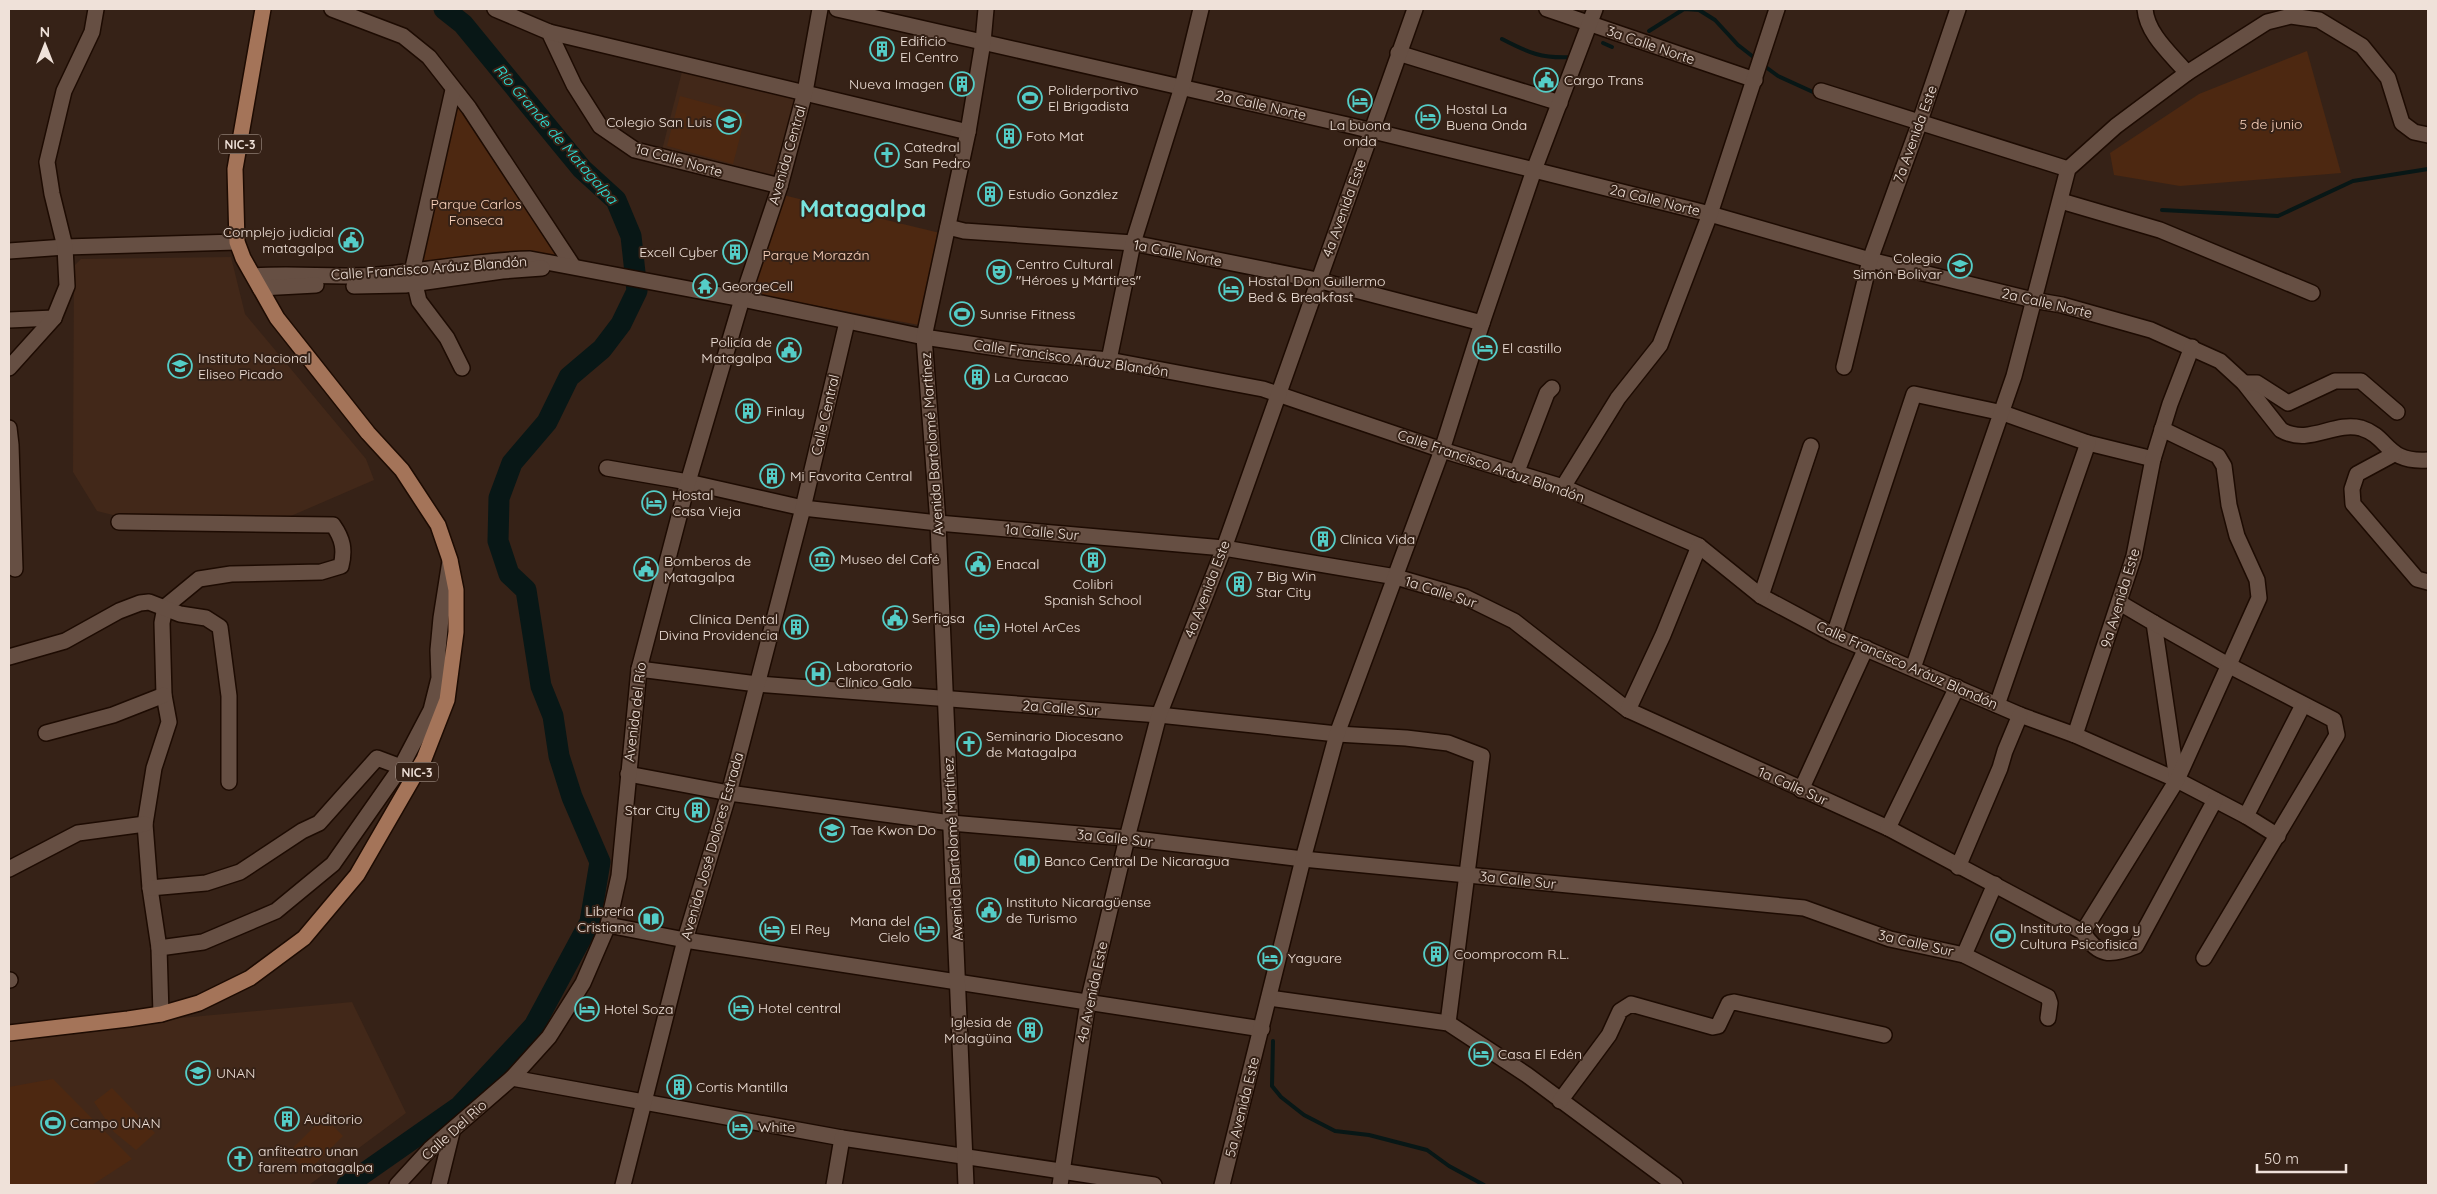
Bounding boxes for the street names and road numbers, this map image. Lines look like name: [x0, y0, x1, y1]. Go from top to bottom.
street label: 3a Calle Norte: [1605, 22, 1697, 69]
street label: 7a Avenida Este: [1889, 83, 1941, 185]
street label: 2a Calle Norte: [1214, 86, 1308, 124]
street label: Avenida Central: [764, 103, 810, 207]
road number: NIC-3: [219, 134, 261, 154]
street label: 1a Calle Norte: [633, 139, 725, 181]
street label: 4a Avenida Este: [1318, 157, 1370, 259]
street label: 2a Calle Norte: [1608, 180, 1702, 220]
street label: 1a Calle Norte: [1132, 236, 1224, 270]
street label: Calle Francisco Aráuz Blandón: [330, 252, 528, 284]
street label: 2a Calle Norte: [2000, 284, 2094, 322]
street label: Calle Francisco Aráuz Blandón: [972, 335, 1170, 381]
street label: Avenida Bartolomé Martínez: [917, 351, 947, 536]
street label: Calle Central: [807, 373, 843, 457]
street label: Calle Francisco Aráuz Blandón: [1395, 425, 1587, 507]
street label: 1a Calle Sur: [1004, 520, 1080, 544]
street label: 4a Avenida Este: [1180, 538, 1234, 640]
street label: 9a Avenida Este: [2096, 546, 2144, 650]
street label: 1a Calle Sur: [1403, 572, 1480, 612]
street label: Calle Francisco Aráuz Blandón: [1814, 617, 2000, 713]
street label: Avenida del Río: [620, 661, 650, 763]
street label: 2a Calle Sur: [1022, 696, 1101, 720]
street label: Avenida José Dolores Estrada: [677, 750, 747, 942]
street label: Avenida Bartolomé Martínez: [939, 756, 967, 941]
road number: NIC-3: [396, 762, 438, 782]
street label: 1a Calle Sur: [1755, 763, 1831, 810]
street label: 3a Calle Sur: [1076, 825, 1155, 851]
street label: 3a Calle Sur: [1479, 867, 1558, 893]
street label: 3a Calle Sur: [1877, 926, 1956, 961]
street label: 4a Avenida Este: [1073, 940, 1111, 1044]
street label: 5a Avenida Este: [1221, 1055, 1263, 1159]
street label: Calle Del Rio: [418, 1096, 490, 1164]

